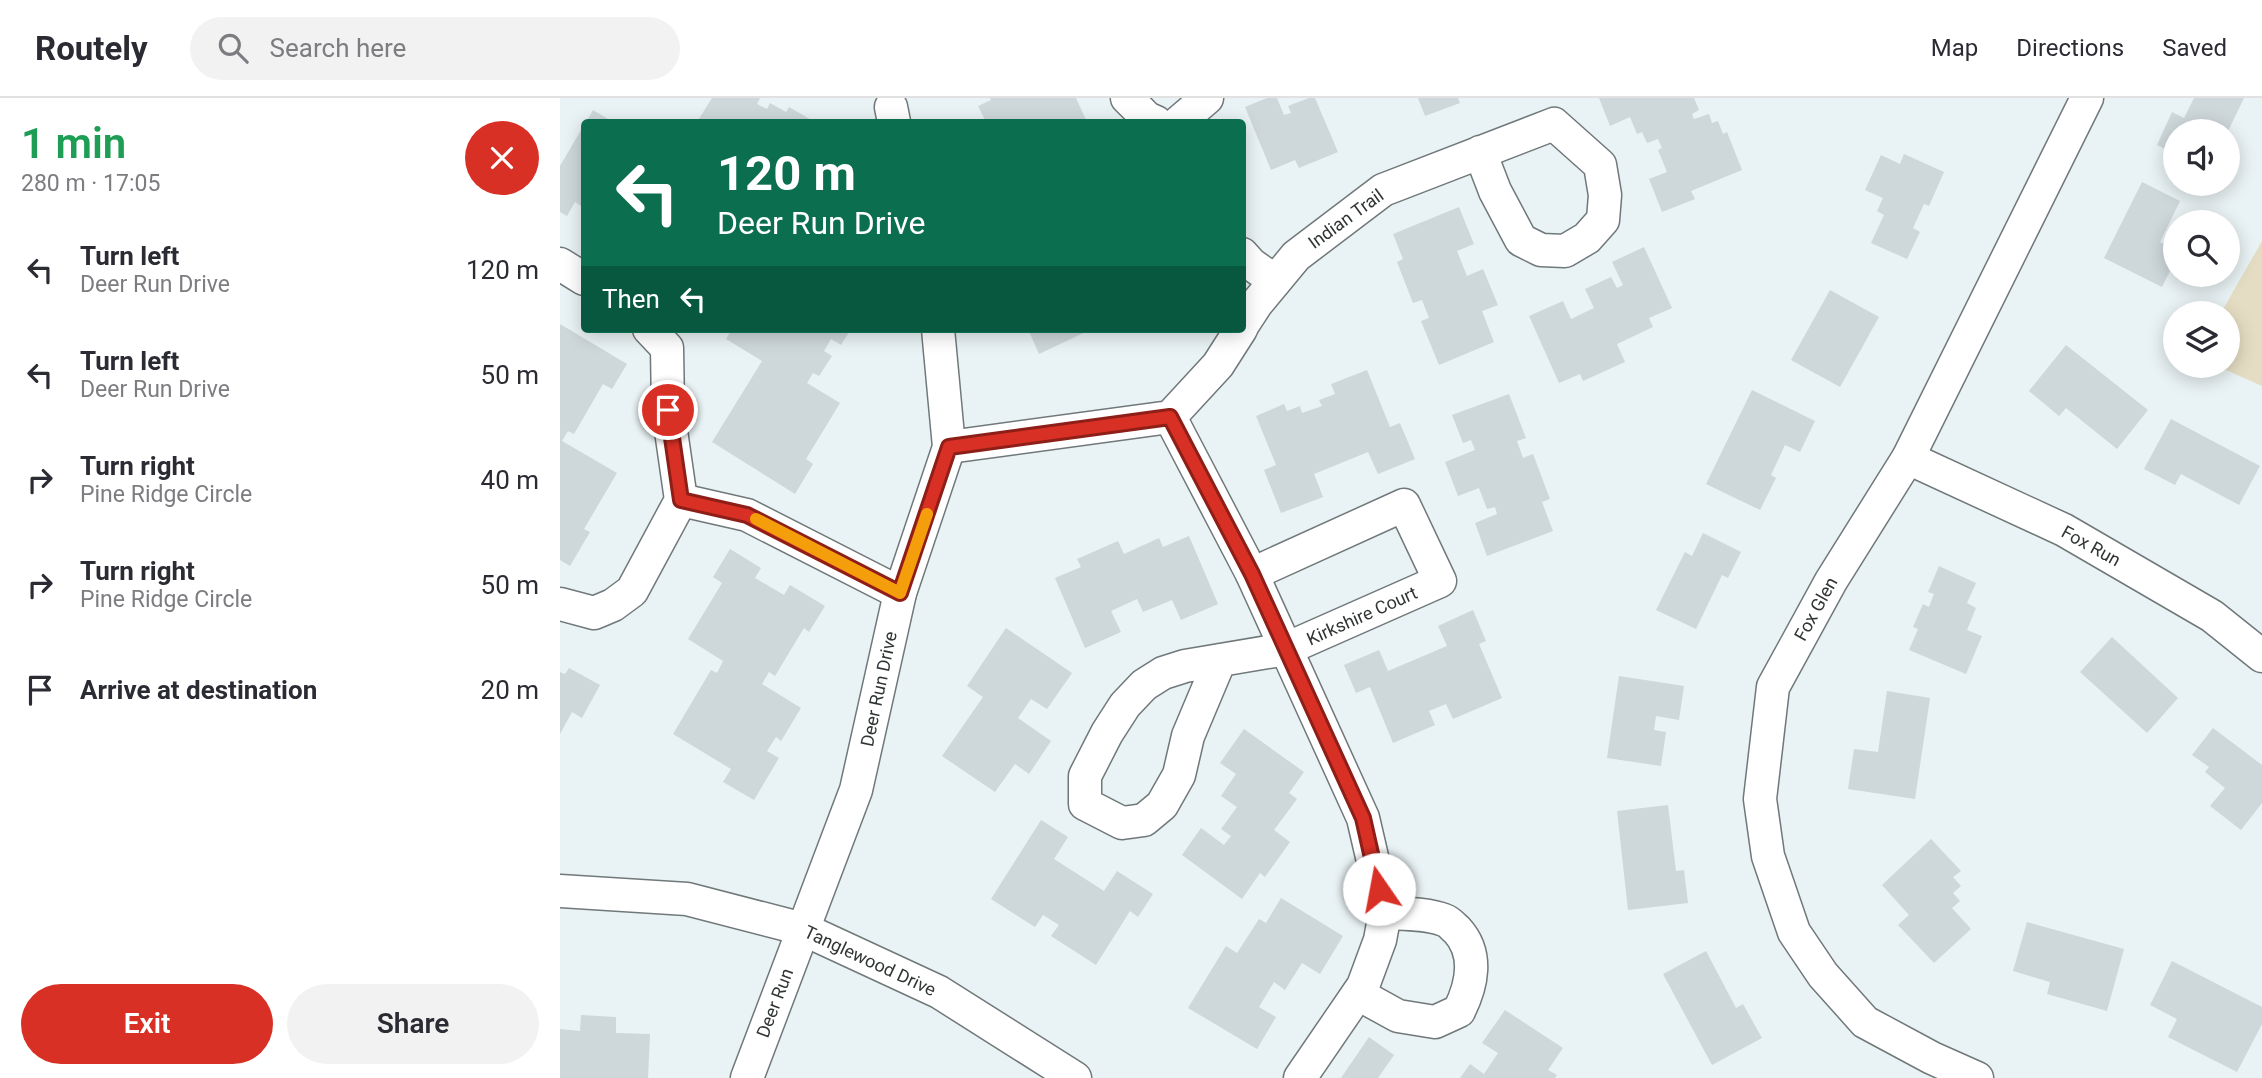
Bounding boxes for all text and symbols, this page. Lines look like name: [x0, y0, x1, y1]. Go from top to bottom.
search box: [190, 17, 680, 80]
text: Routely: [35, 29, 148, 68]
icon: search: [214, 29, 252, 67]
text: Search here: [270, 33, 406, 63]
text: Map: [1931, 34, 1978, 62]
text: Directions: [2016, 34, 2124, 62]
text: Saved: [2162, 34, 2227, 62]
text: 1 min: [21, 119, 126, 168]
map controls: [2163, 119, 2240, 378]
button: sound: [2163, 119, 2240, 196]
button: close: [465, 121, 539, 195]
text: 120 m: [717, 145, 856, 202]
icon: left: [602, 147, 693, 238]
text: 280 m · 17:05: [21, 170, 160, 197]
street label: Indian Trail: [1304, 184, 1387, 253]
text: Deer Run Drive: [717, 204, 926, 242]
button: search: [2163, 210, 2240, 287]
text: Turn left: [80, 241, 179, 271]
icon: left: [21, 251, 59, 289]
text: 120 m: [466, 255, 539, 285]
text: Deer Run Drive: [80, 271, 230, 298]
icon: left: [674, 280, 712, 318]
text: Then: [602, 284, 660, 314]
button: layers: [2163, 301, 2240, 378]
text: Turn left: [80, 346, 179, 376]
icon: left: [21, 356, 59, 394]
text: 50 m: [481, 360, 539, 390]
text: Deer Run Drive: [80, 376, 230, 403]
pin: [638, 380, 698, 440]
icon: arrive: [649, 391, 687, 429]
text: Turn right: [80, 451, 195, 481]
icon: right: [21, 461, 59, 499]
text: 40 m: [481, 465, 539, 495]
text: Pine Ridge Circle: [80, 481, 252, 508]
street label: Fox Run: [2058, 521, 2124, 570]
text: Turn right: [80, 556, 195, 586]
icon: right: [21, 566, 59, 604]
text: 50 m: [481, 570, 539, 600]
street label: Fox Glen: [1790, 573, 1842, 644]
street label: Kirkshire Court: [1303, 582, 1420, 649]
text: Pine Ridge Circle: [80, 586, 252, 613]
street label: Deer Run Drive: [856, 629, 901, 748]
icon: arrive: [21, 671, 59, 709]
text: Arrive at destination: [80, 675, 317, 705]
text: 20 m: [481, 675, 539, 705]
position arrow: [1342, 852, 1416, 926]
street label: Tanglewood Drive: [801, 921, 939, 1000]
street label: Deer Run: [752, 965, 797, 1040]
button: Exit: [21, 984, 273, 1064]
button: Share: [287, 984, 539, 1064]

